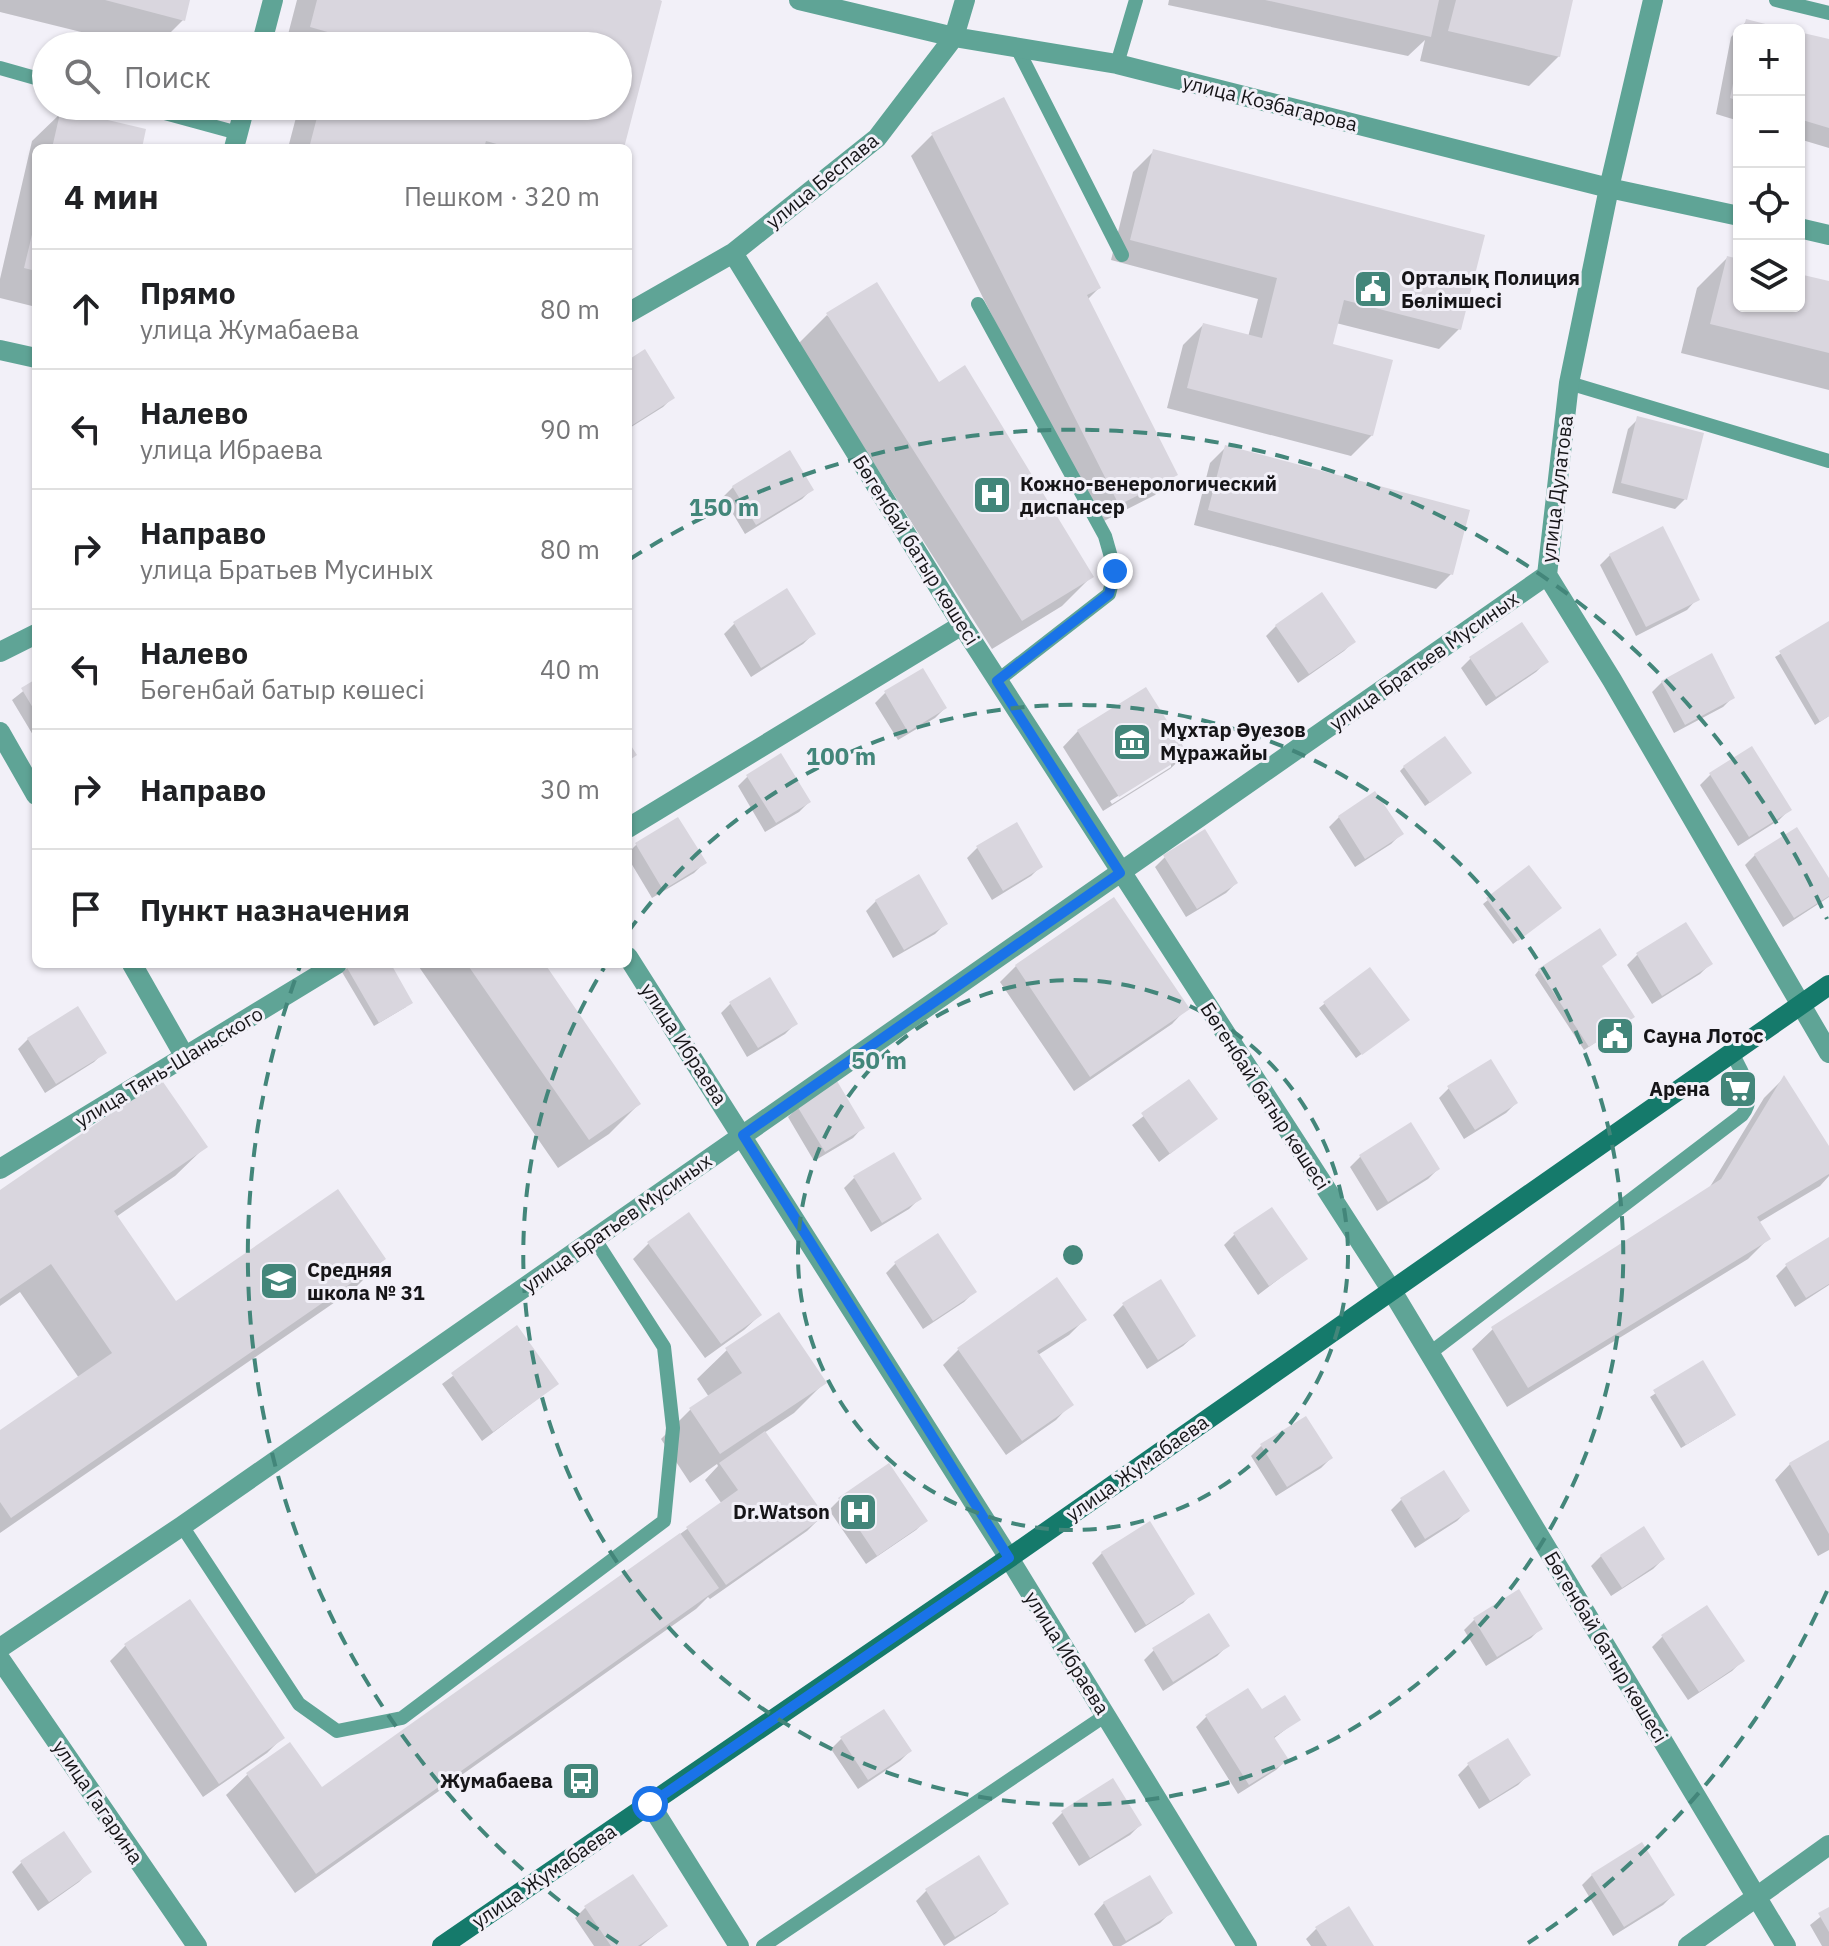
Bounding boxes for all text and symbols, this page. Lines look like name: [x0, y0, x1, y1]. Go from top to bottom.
map controls: [1733, 24, 1805, 312]
button: +: [1733, 24, 1805, 96]
search box: [32, 32, 632, 120]
icon: search: [60, 54, 104, 98]
text: Поиск: [124, 57, 211, 96]
street label: улица Козбагарова: [1180, 68, 1361, 137]
button: −: [1733, 96, 1805, 168]
street label: улица Беспава: [760, 127, 884, 234]
button: locate: [1733, 168, 1805, 240]
text: 4 мин: [64, 174, 159, 218]
text: Пешком · 320 m: [404, 179, 600, 213]
button: layers: [1733, 240, 1805, 312]
place label: Орталық Полиция Бөлімшесі: [1401, 264, 1580, 314]
public building icon: Орталық Полиция Бөлімшесі: [1352, 268, 1394, 310]
text: Прямо: [140, 273, 236, 312]
icon: ahead: [64, 287, 108, 331]
text: 80 m: [540, 292, 600, 326]
text: улица Жумабаева: [140, 312, 359, 346]
text: Налево: [140, 393, 248, 432]
icon: left: [64, 407, 108, 451]
text: 90 m: [540, 412, 600, 446]
street label: улица Дулатова: [1534, 414, 1579, 564]
text: улица Ибраева: [140, 432, 323, 466]
street label: Бөгенбай батыр көшесі: [847, 450, 986, 650]
place label: Кожно-венерологический диспансер: [1020, 470, 1277, 520]
hospital icon: Кожно-венерологический диспансер: [971, 474, 1013, 516]
text: 150 m: [689, 491, 759, 523]
text: Направо: [140, 513, 266, 552]
icon: right: [64, 527, 108, 571]
text: 80 m: [540, 532, 600, 566]
text: улица Братьев Мусиных: [140, 552, 433, 586]
route end: [1097, 553, 1133, 589]
street label: улица Братьев Мусиных: [1324, 585, 1524, 736]
text: Налево: [140, 633, 248, 672]
icon: left: [64, 647, 108, 691]
text: 40 m: [540, 652, 600, 686]
text: Бөгенбай батыр көшесі: [140, 672, 425, 706]
place label: Мұхтар Әуезов Мұражайы: [1160, 716, 1306, 766]
museum icon: Мұхтар Әуезов Мұражайы: [1111, 721, 1153, 763]
text: 100 m: [806, 740, 876, 772]
icon: right: [64, 767, 108, 811]
text: Направо: [140, 770, 266, 809]
text: 30 m: [540, 772, 600, 806]
icon: arrive: [64, 887, 108, 931]
text: Пункт назначения: [140, 890, 410, 929]
street label: улица Ибраева: [635, 977, 734, 1110]
street label: Бөгенбай батыр көшесі: [1194, 996, 1336, 1195]
street label: улица Тянь-Шаньского: [70, 1000, 268, 1133]
public building icon: Сауна Лотос: [1594, 1015, 1636, 1057]
place label: Сауна Лотос: [1643, 1022, 1764, 1049]
text: 50 m: [851, 1044, 907, 1076]
supermarket icon: Арена: [1717, 1068, 1759, 1110]
place label: Арена: [1649, 1075, 1710, 1102]
street label: улица Братьев Мусиных: [517, 1147, 717, 1298]
centre of rings: [1059, 1241, 1087, 1269]
place label: Средняя школа № 31: [307, 1256, 425, 1306]
school or university icon: Средняя школа № 31: [258, 1260, 300, 1302]
street label: улица Жумабаева: [1060, 1408, 1214, 1527]
hospital icon: Dr.Watson: [837, 1491, 879, 1533]
place label: Dr.Watson: [733, 1498, 830, 1525]
street label: Бөгенбай батыр көшесі: [1538, 1546, 1674, 1748]
street label: улица Ибраева: [1019, 1586, 1116, 1720]
street label: улица Гагарина: [47, 1735, 150, 1869]
bus stop icon: Жумабаева: [560, 1760, 602, 1802]
place label: Жумабаева: [440, 1767, 553, 1794]
route start: [632, 1786, 668, 1822]
street label: улица Жумабаева: [466, 1817, 621, 1934]

